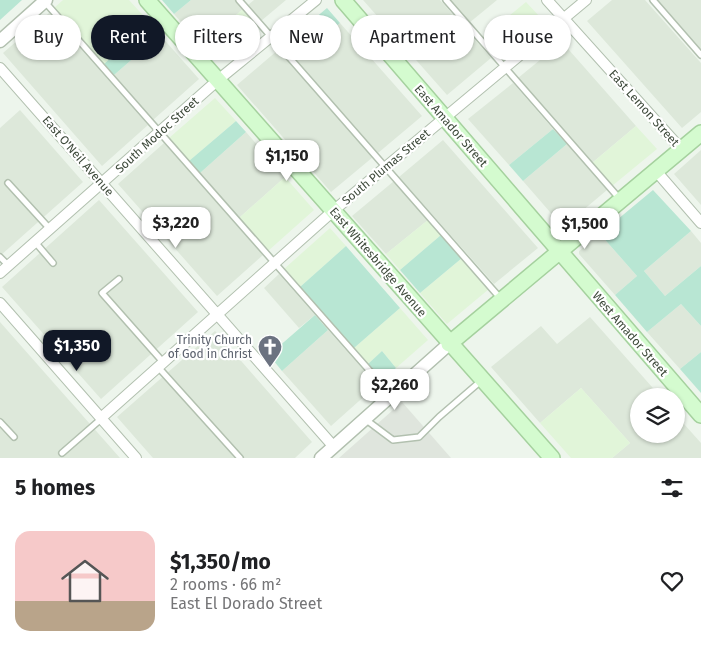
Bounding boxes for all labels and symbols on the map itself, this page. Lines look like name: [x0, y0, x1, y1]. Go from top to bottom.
street label: East Lemon Street: [606, 67, 682, 150]
street label: East Amador Street: [412, 82, 491, 170]
street label: South Modoc Street: [113, 94, 202, 176]
street label: East O'Neil Avenue: [39, 113, 117, 199]
street label: South Plumas Street: [339, 126, 433, 208]
pin: $1,150: [246, 140, 328, 182]
street label: East Whitesbridge Avenue: [327, 204, 429, 320]
pin: $3,220: [135, 206, 217, 249]
pin: $1,500: [544, 208, 626, 250]
street label: West Amador Street: [589, 289, 671, 380]
pin: $1,350: [36, 330, 118, 372]
place label: Trinity Church of God in Christ: [168, 333, 253, 361]
church icon: Trinity Church of God in Christ: [257, 334, 283, 368]
pin: $2,260: [354, 368, 436, 411]

